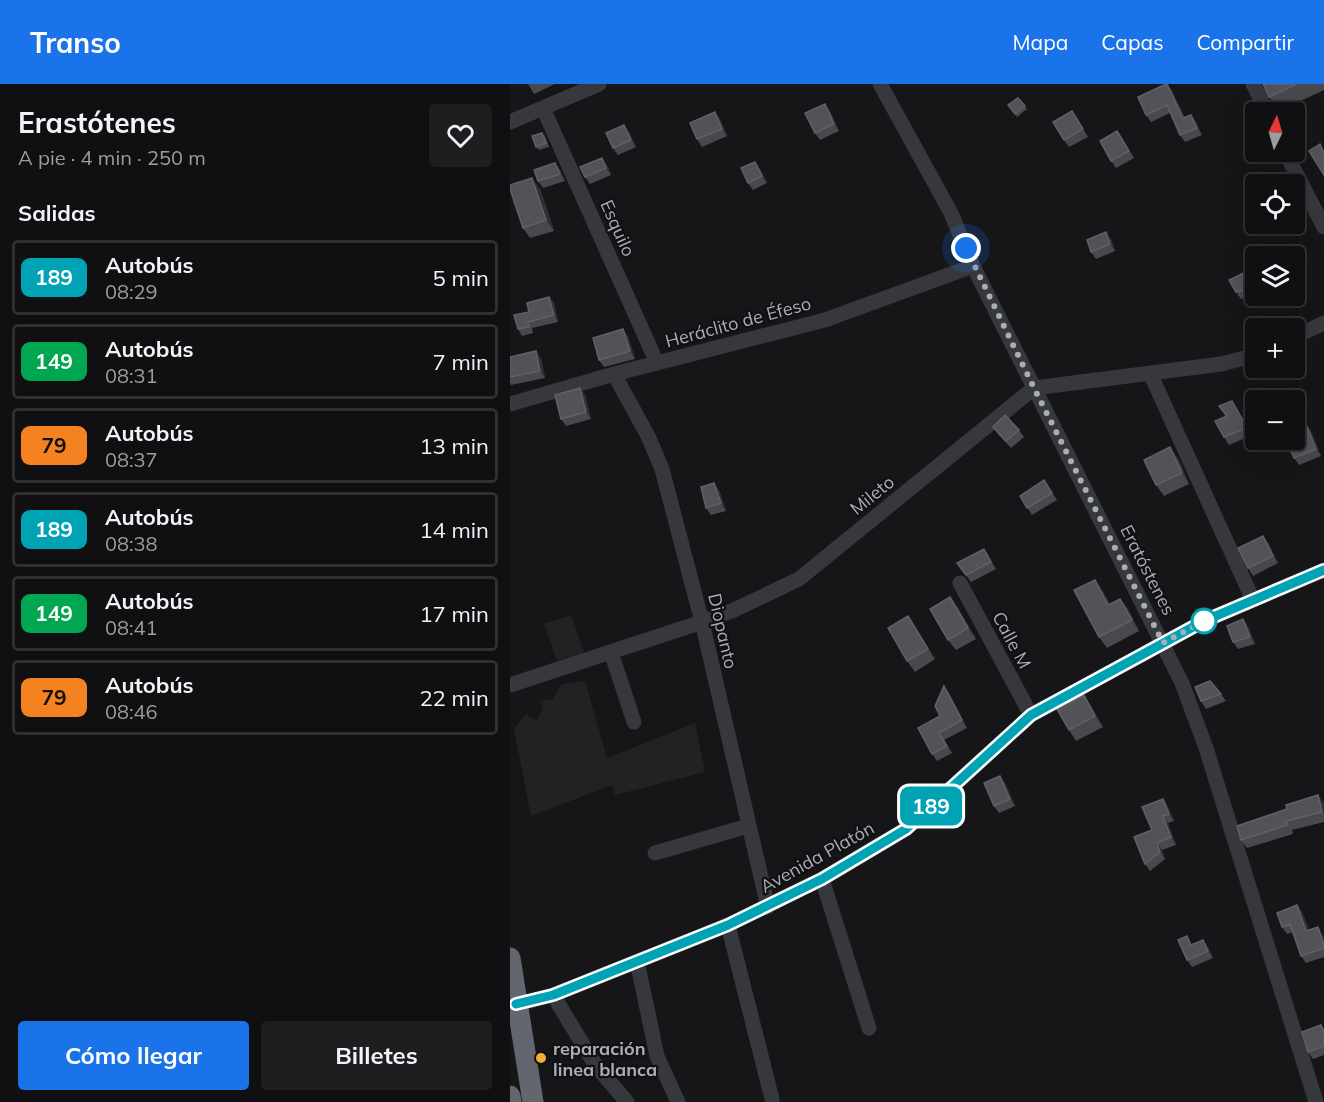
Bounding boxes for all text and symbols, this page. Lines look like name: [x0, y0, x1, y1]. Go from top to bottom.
text: Transo: [30, 25, 121, 60]
text: Mapa: [1013, 29, 1068, 55]
text: Capas: [1101, 29, 1164, 55]
text: Compartir: [1197, 29, 1294, 55]
north arrow: [1245, 102, 1305, 162]
map controls: [1245, 102, 1305, 450]
button: heart: [429, 104, 492, 167]
text: Erastótenes: [18, 105, 176, 140]
text: A pie · 4 min · 250 m: [18, 145, 206, 170]
button: locate: [1245, 174, 1305, 234]
street label: Esquilo: [595, 196, 641, 260]
text: Salidas: [18, 199, 96, 227]
your location: [951, 233, 981, 263]
button: layers: [1245, 246, 1305, 306]
text: Autobús: [105, 251, 194, 279]
text: 189: [35, 264, 73, 290]
text: 5 min: [433, 264, 489, 292]
text: 08:29: [105, 279, 158, 304]
street label: Heráclito de Éfeso: [662, 291, 814, 353]
button: +: [1245, 318, 1305, 378]
text: Autobús: [105, 335, 194, 363]
text: 149: [35, 348, 73, 374]
text: 7 min: [433, 348, 489, 376]
text: 08:31: [105, 363, 158, 388]
button: −: [1245, 390, 1305, 450]
text: Autobús: [105, 419, 194, 447]
text: 79: [41, 432, 67, 458]
text: 13 min: [419, 432, 489, 460]
text: 08:37: [105, 447, 158, 472]
street label: Mileto: [845, 470, 899, 520]
text: Autobús: [105, 503, 194, 531]
text: 189: [35, 516, 73, 542]
text: 14 min: [419, 516, 489, 544]
street label: Eratóstenes: [1115, 521, 1181, 619]
text: 08:38: [105, 531, 158, 556]
text: Autobús: [105, 587, 194, 615]
street label: Diopanto: [703, 591, 743, 671]
text: 149: [35, 600, 73, 626]
text: 17 min: [419, 600, 489, 628]
street label: Calle M: [987, 608, 1037, 672]
unlabelled marker: [1191, 608, 1217, 634]
text: 08:41: [105, 615, 158, 640]
text: Autobús: [105, 671, 194, 699]
text: 79: [41, 684, 67, 710]
text: 22 min: [419, 684, 489, 712]
text: 08:46: [105, 699, 158, 724]
line badge: 189: [896, 786, 966, 826]
text: 189: [912, 793, 950, 819]
street label: Avenida Platón: [756, 816, 878, 898]
button: Cómo llegar: [18, 1021, 249, 1090]
button: Billetes: [261, 1021, 492, 1090]
place label: reparación linea blanca: [553, 1037, 657, 1081]
marker: reparación linea blanca: [534, 1051, 548, 1065]

